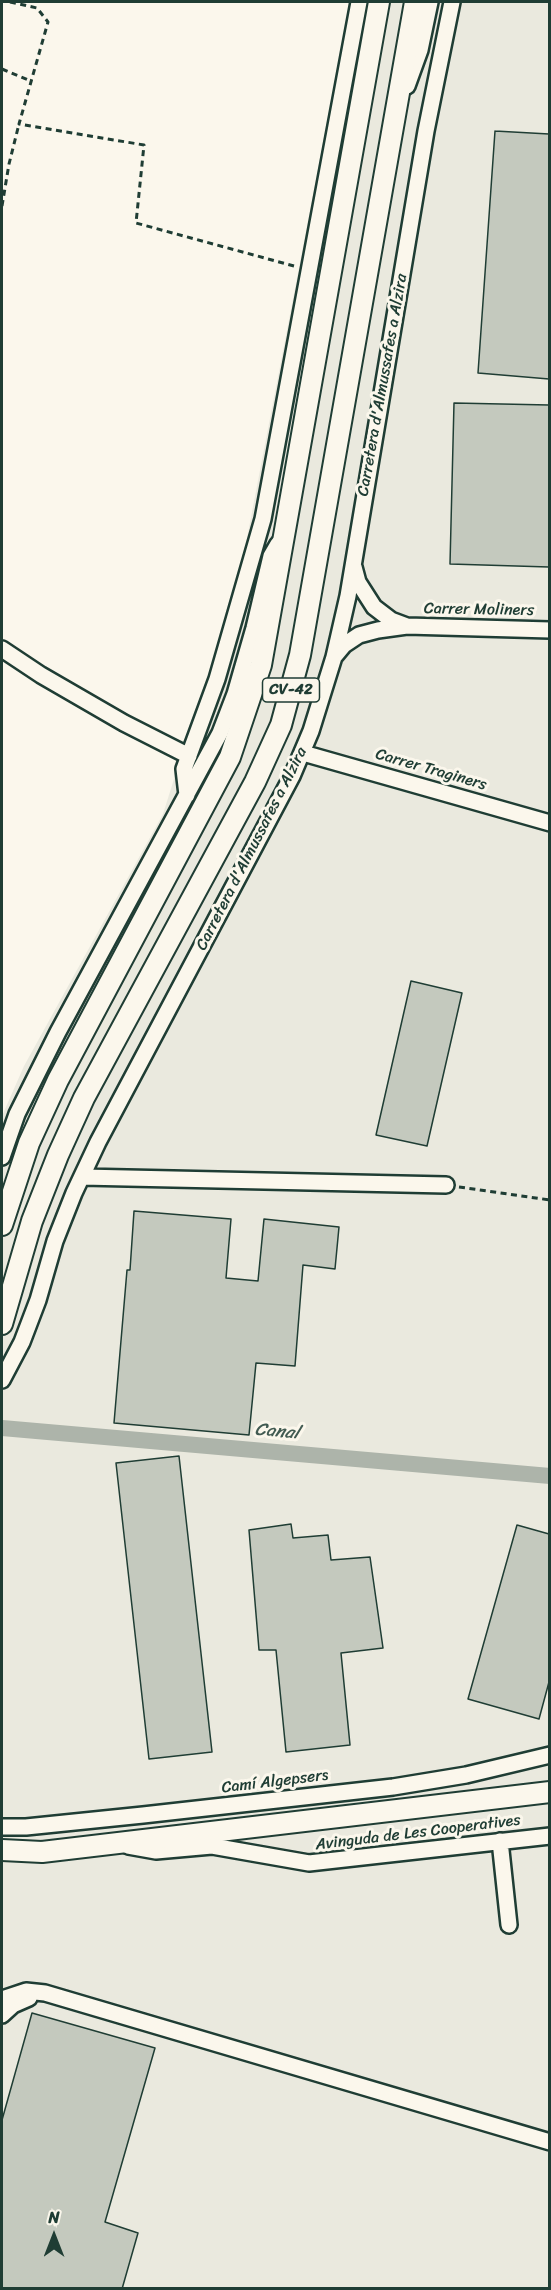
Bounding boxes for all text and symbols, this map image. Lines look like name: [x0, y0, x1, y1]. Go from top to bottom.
street label: Carretera d'Almussafes a Alzira: [354, 272, 412, 498]
street label: Carrer Moliners: [424, 599, 534, 621]
road number: CV-42: [262, 678, 320, 702]
street label: Carretera d'Almussafes a Alzira: [192, 744, 312, 954]
street label: Carrer Traginers: [373, 745, 489, 795]
water label: Canal: [254, 1419, 300, 1445]
street label: Camí Algepsers: [221, 1766, 329, 1798]
street label: Avinguda de Les Cooperatives: [314, 1811, 522, 1855]
text: N: [48, 2203, 60, 2232]
north arrow: [24, 2206, 84, 2266]

